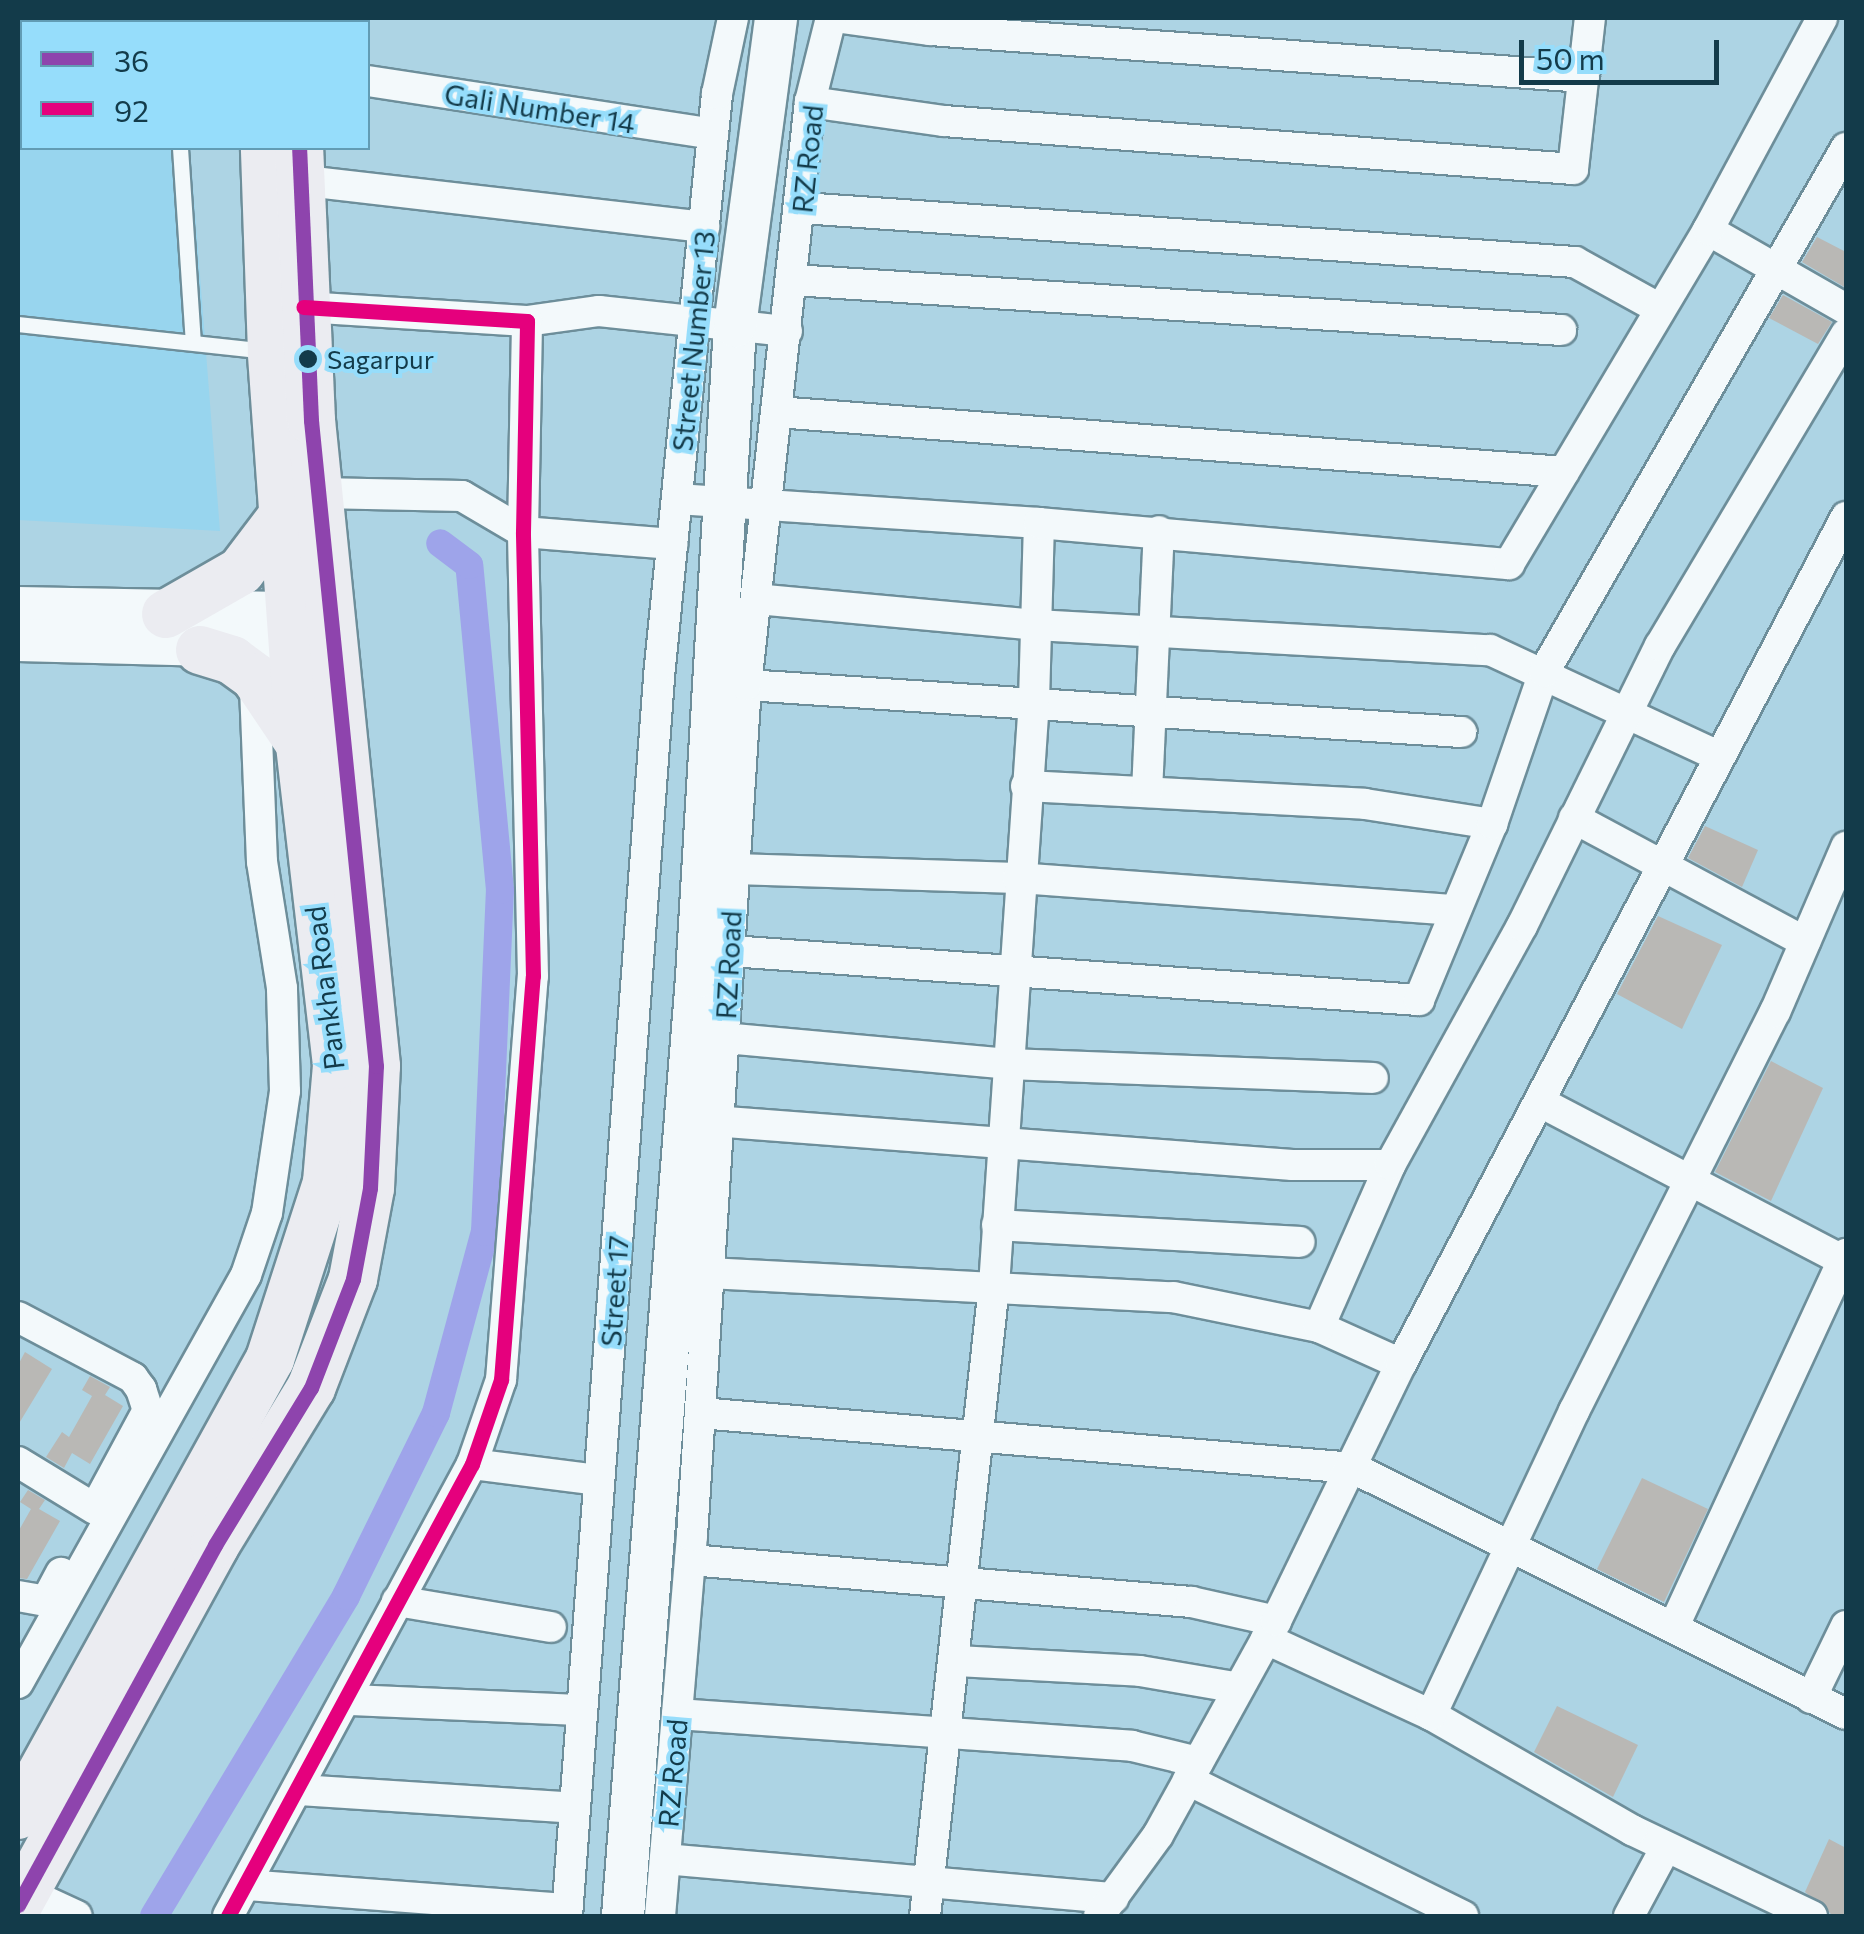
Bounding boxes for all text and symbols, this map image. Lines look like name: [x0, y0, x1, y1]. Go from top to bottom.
legend: [20, 20, 370, 150]
scale bar: [1524, 20, 1724, 82]
text: 50 m: [1536, 39, 1605, 76]
text: 36: [114, 41, 149, 78]
street label: Gali Number 14: [442, 76, 638, 140]
text: 92: [114, 91, 149, 128]
street label: RZ Road: [785, 103, 829, 215]
street label: Street Number 13: [665, 229, 721, 453]
place label: Sagarpur: [327, 343, 434, 375]
marker: Sagarpur: [298, 349, 318, 369]
street label: Pankha Road: [297, 904, 351, 1072]
street label: RZ Road: [708, 910, 748, 1020]
street label: Street 17: [593, 1234, 635, 1348]
street label: RZ Road: [651, 1718, 693, 1828]

